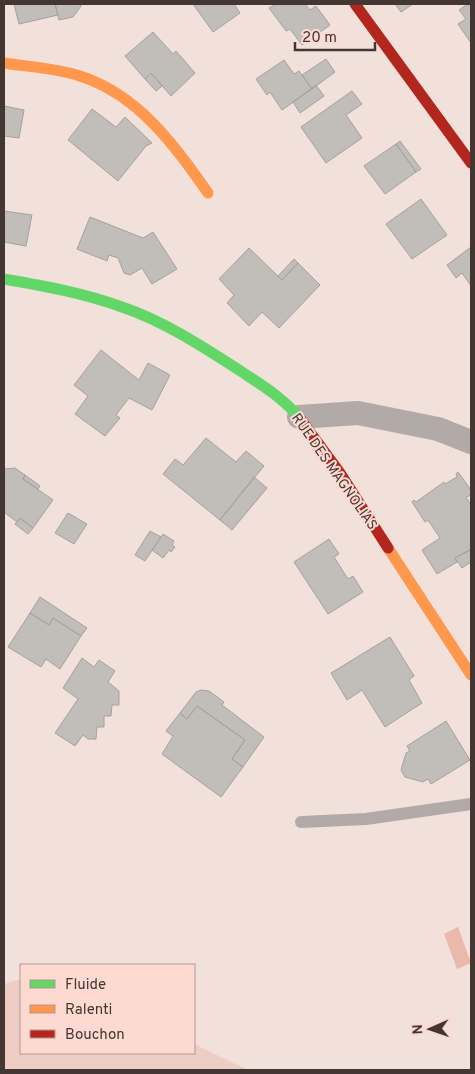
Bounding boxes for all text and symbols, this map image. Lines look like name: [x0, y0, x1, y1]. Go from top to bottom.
scale bar: [295, 20, 375, 52]
text: 20 m: [302, 29, 337, 48]
street label: RUE DES MAGNOLIAS: [287, 410, 380, 533]
legend: [20, 964, 195, 1054]
text: Fluide: [65, 976, 106, 995]
text: Ralenti: [65, 1001, 112, 1020]
north arrow: [405, 1004, 455, 1054]
text: N: [410, 1024, 427, 1035]
text: Bouchon: [65, 1026, 125, 1045]

